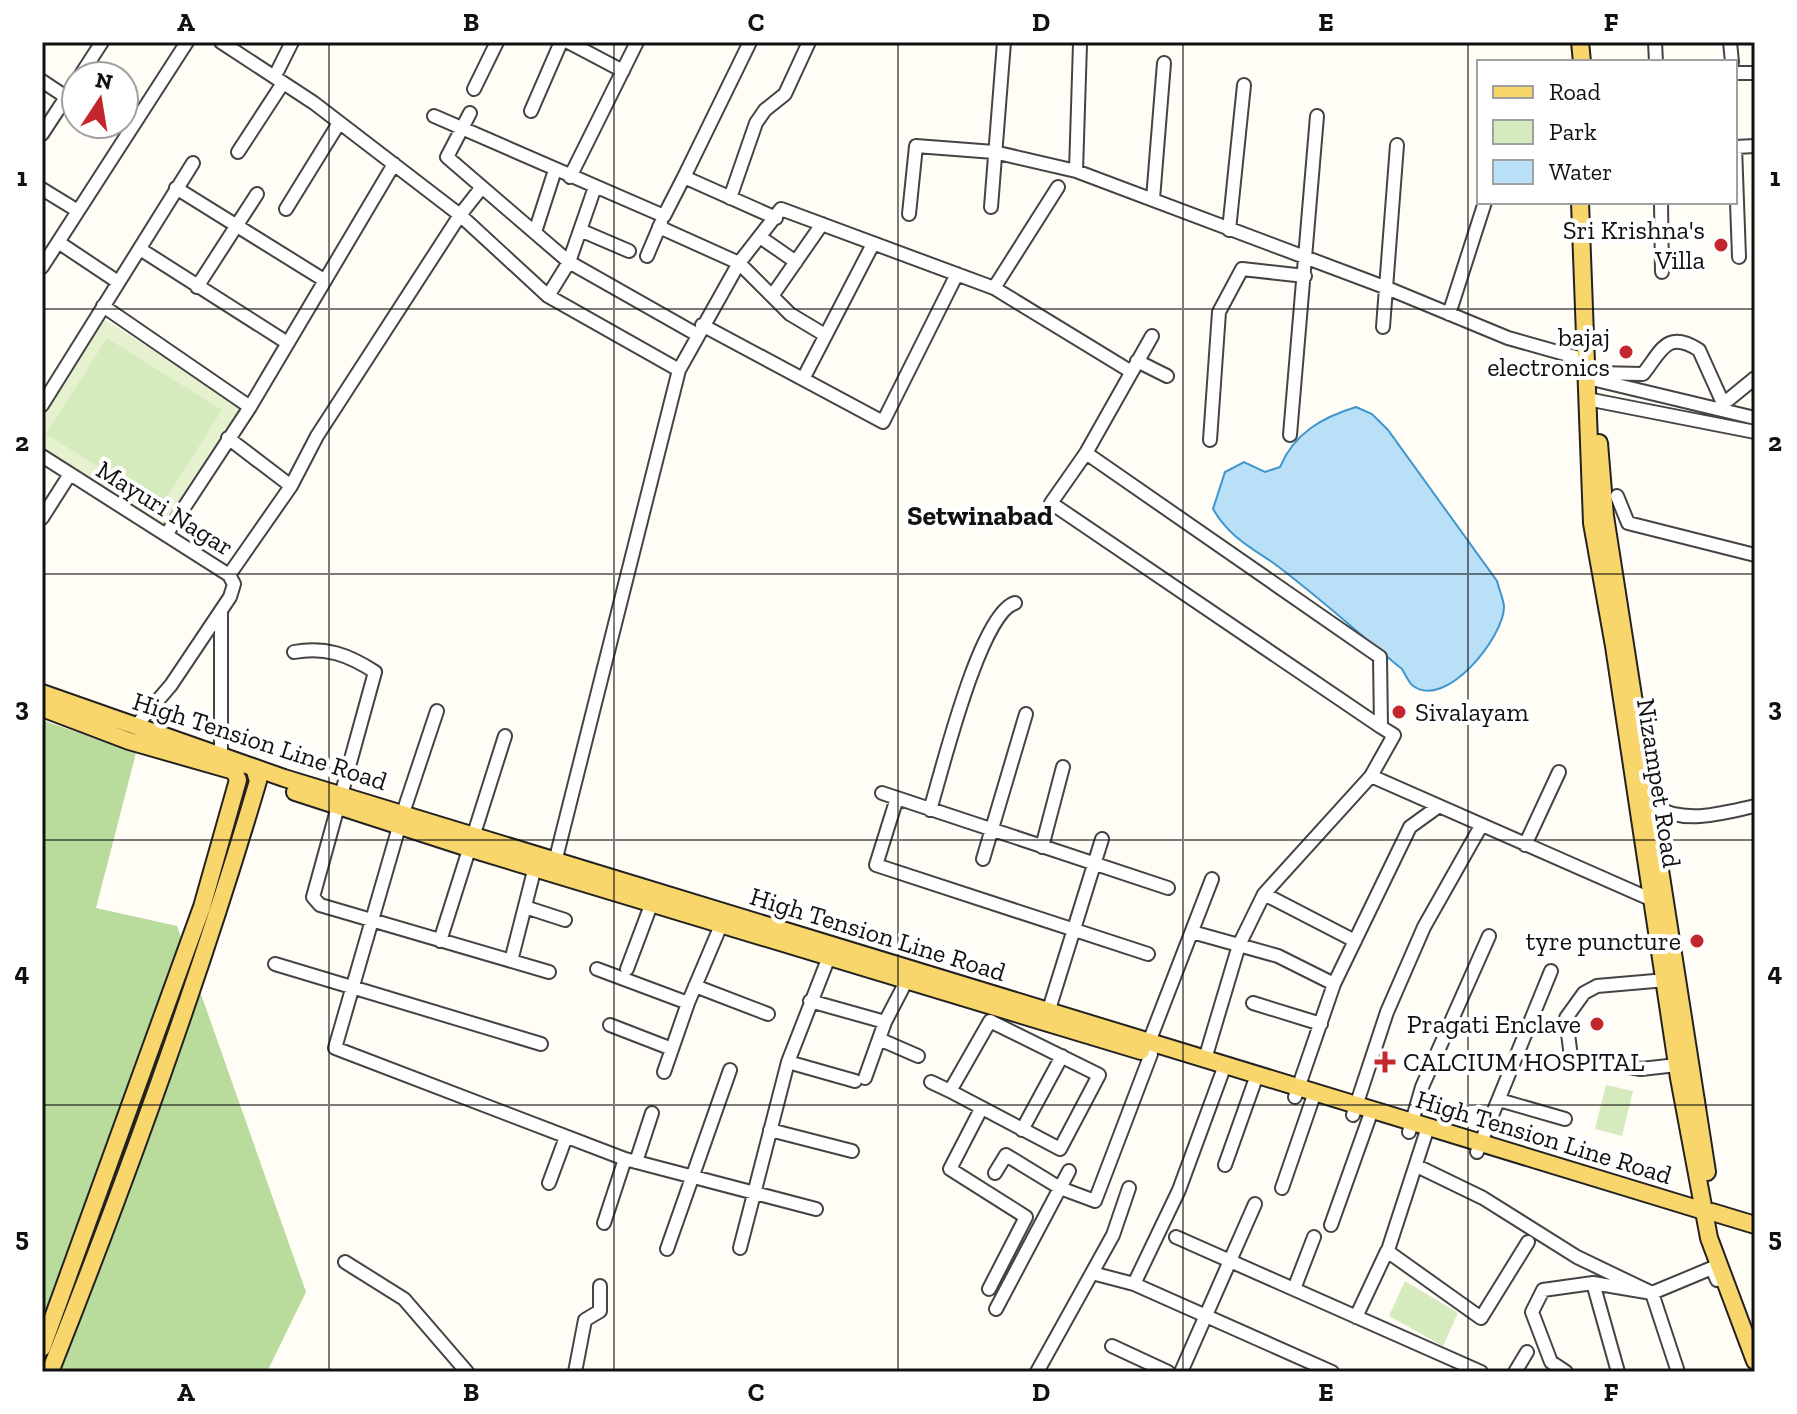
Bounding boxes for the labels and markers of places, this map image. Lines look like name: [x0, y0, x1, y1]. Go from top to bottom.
place label: Sri Krishna's Villa: [1563, 214, 1705, 276]
marker: Sri Krishna's Villa: [1712, 236, 1730, 254]
place label: bajaj electronics: [1487, 321, 1610, 383]
marker: bajaj electronics: [1617, 343, 1635, 361]
place label: Sivalayam: [1415, 696, 1529, 728]
marker: Sivalayam: [1390, 703, 1408, 721]
place label: tyre puncture: [1526, 925, 1681, 957]
marker: tyre puncture: [1688, 932, 1706, 950]
place label: Pragati Enclave: [1407, 1008, 1581, 1040]
marker: Pragati Enclave: [1588, 1015, 1606, 1033]
place label: CALCIUM HOSPITAL: [1403, 1046, 1644, 1078]
marker: CALCIUM HOSPITAL: [1374, 1051, 1396, 1073]

